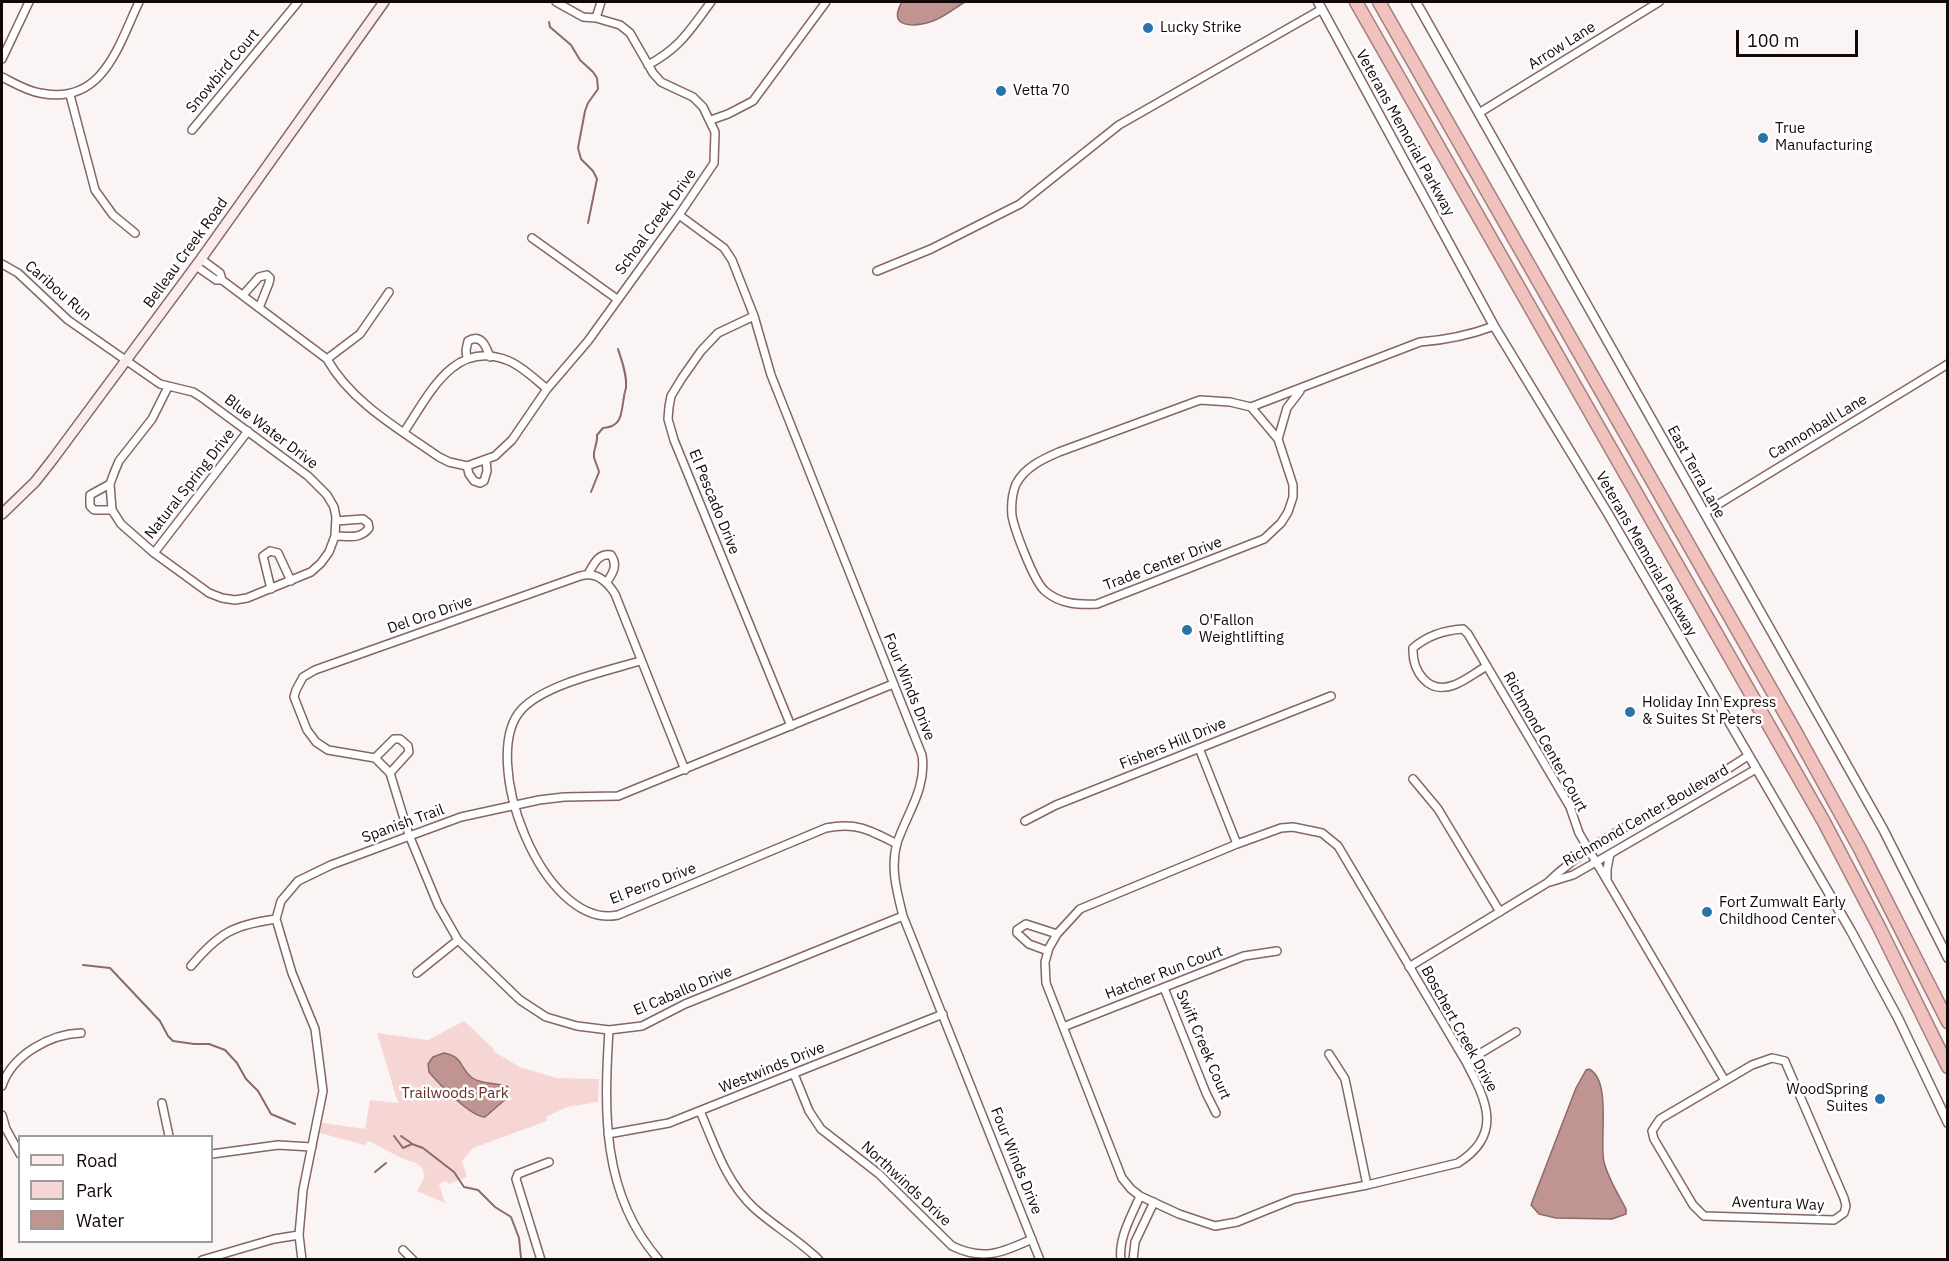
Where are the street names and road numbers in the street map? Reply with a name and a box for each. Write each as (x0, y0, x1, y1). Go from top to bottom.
street label: Arrow Lane (1525, 18, 1599, 74)
street label: Snowbird Court (183, 25, 263, 117)
street label: Veterans Memorial Parkway (1352, 47, 1458, 219)
street label: Schoal Creek Drive (612, 166, 700, 278)
street label: Belleau Creek Road (140, 194, 232, 312)
street label: Caribou Run (21, 257, 95, 325)
street label: Cannonball Lane (1765, 390, 1871, 464)
street label: Blue Water Drive (221, 391, 321, 473)
street label: East Terra Lane (1663, 422, 1729, 522)
street label: Natural Spring Drive (141, 425, 239, 543)
street label: El Pescado Drive (685, 447, 743, 557)
street label: Veterans Memorial Parkway (1591, 468, 1701, 640)
street label: Trade Center Drive (1101, 533, 1225, 595)
street label: Del Oro Drive (385, 592, 475, 638)
street label: Four Winds Drive (879, 631, 939, 743)
street label: Richmond Center Court (1499, 669, 1591, 815)
street label: Fishers Hill Drive (1117, 714, 1229, 774)
street label: Richmond Center Boulevard (1560, 761, 1732, 871)
street label: Spanish Trail (359, 801, 447, 847)
street label: El Perro Drive (607, 859, 699, 909)
street label: Hatcher Run Court (1103, 942, 1225, 1004)
street label: El Caballo Drive (631, 962, 735, 1020)
street label: Boschert Creek Drive (1417, 963, 1501, 1095)
street label: Swift Creek Court (1172, 987, 1234, 1103)
street label: Westwinds Drive (717, 1039, 827, 1097)
street label: Four Winds Drive (986, 1105, 1046, 1217)
street label: Northwinds Drive (857, 1138, 955, 1230)
street label: Aventura Way (1731, 1193, 1825, 1215)

